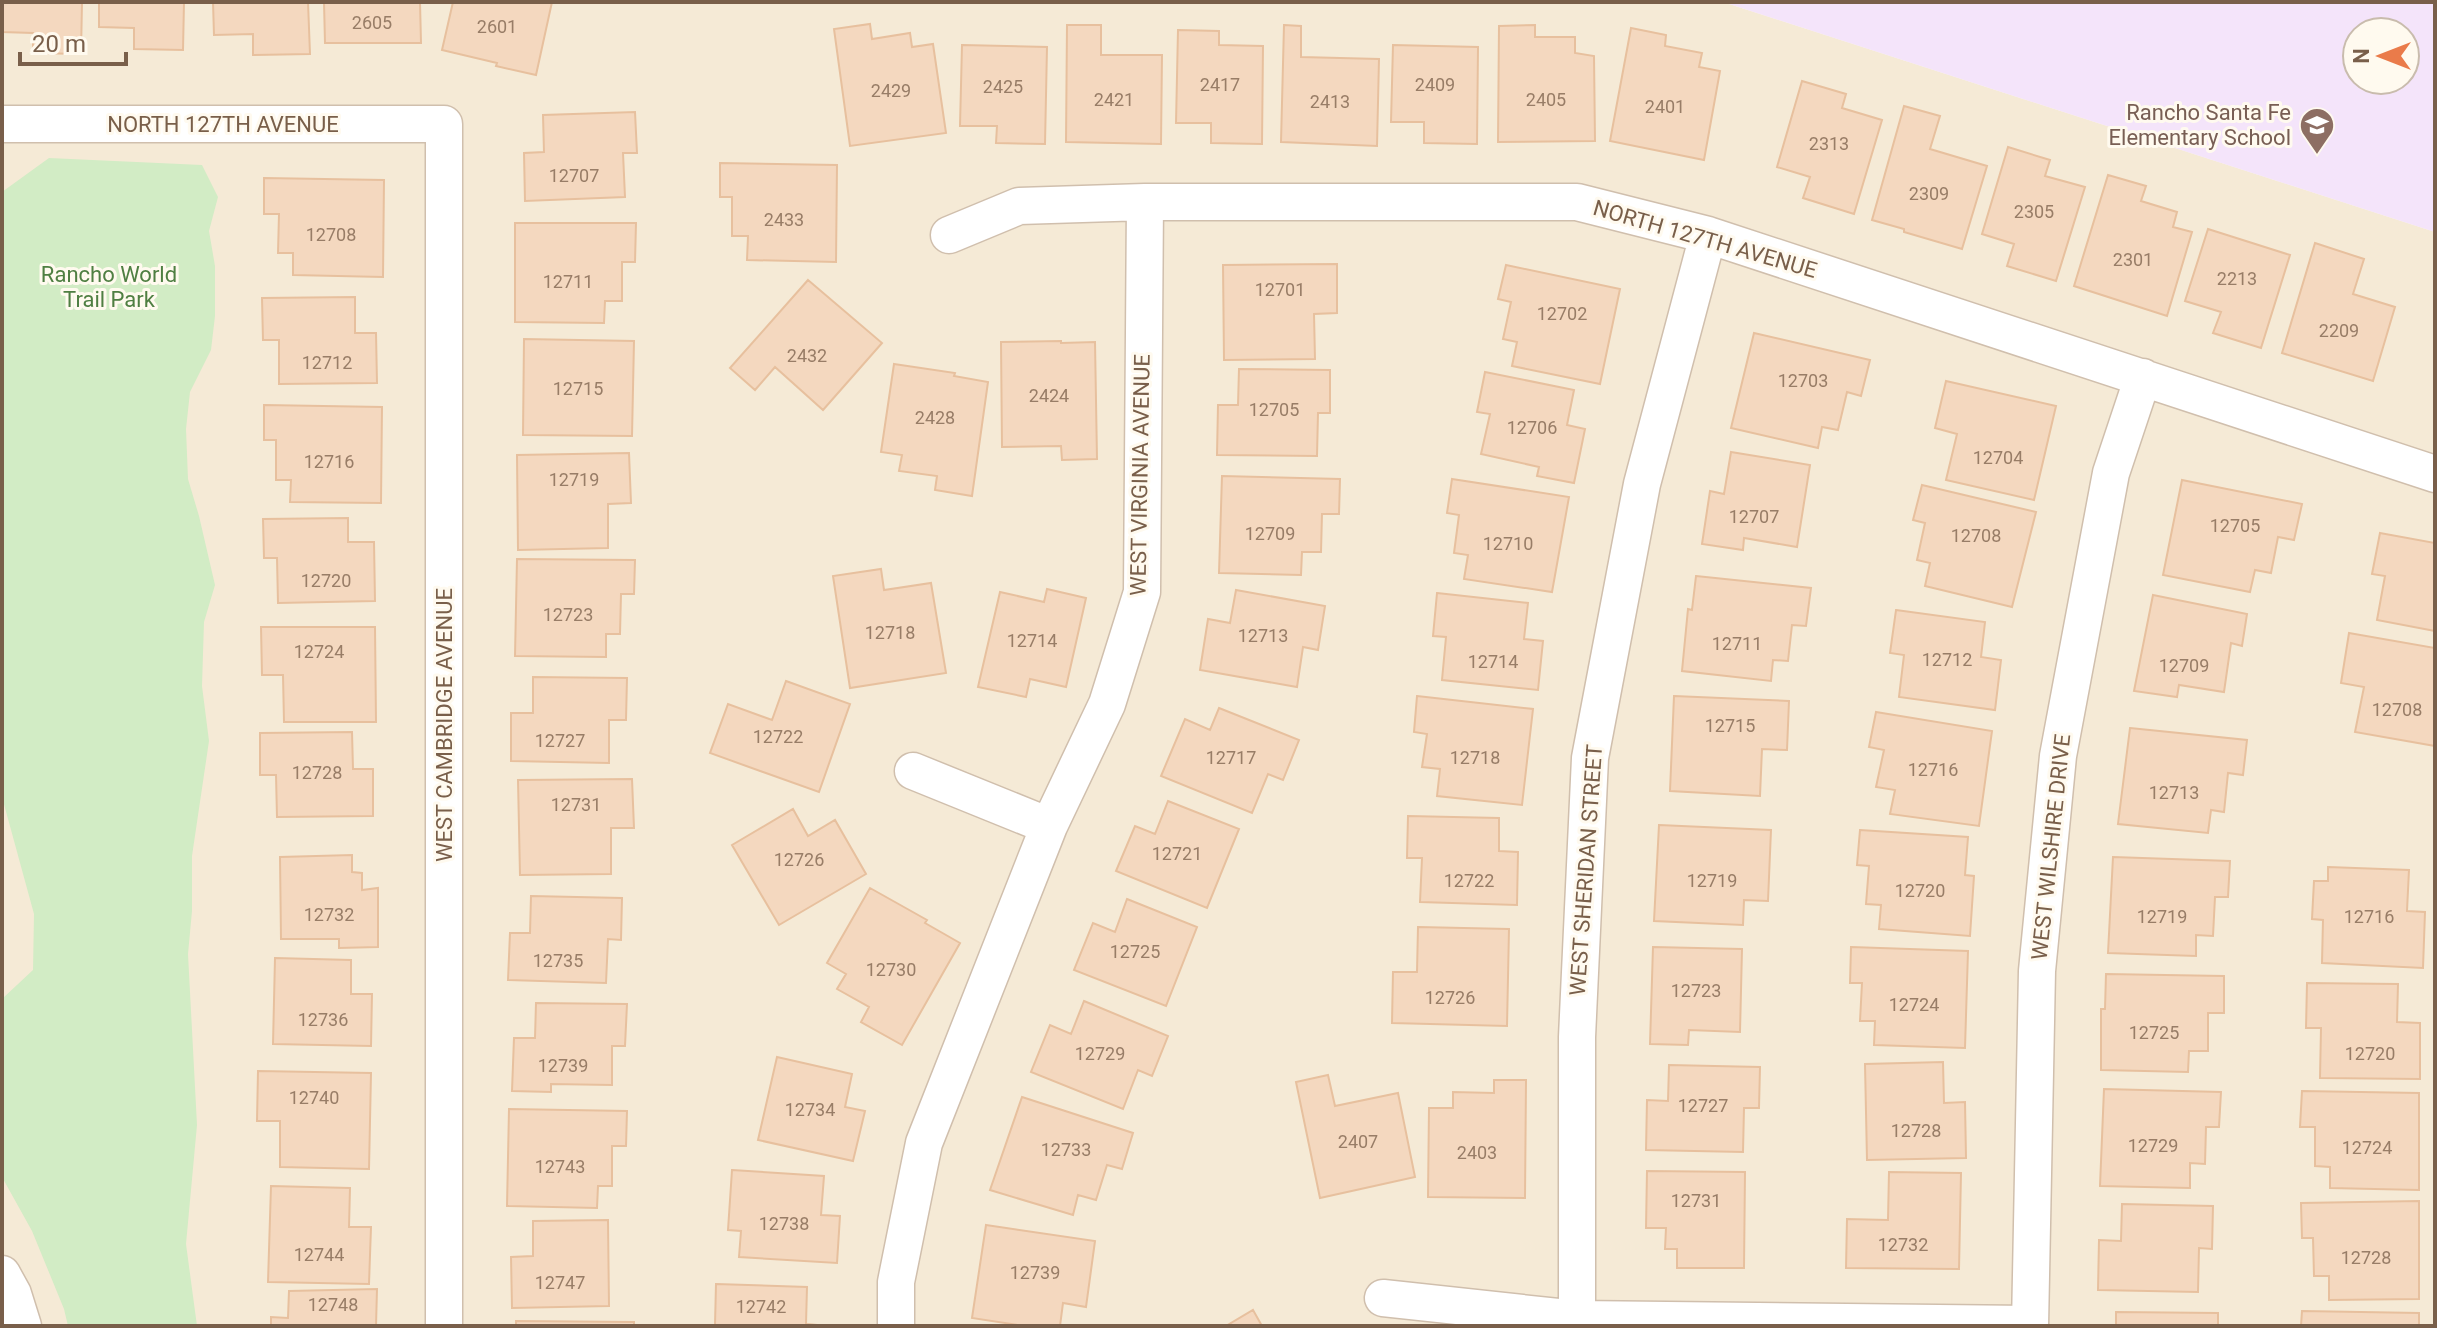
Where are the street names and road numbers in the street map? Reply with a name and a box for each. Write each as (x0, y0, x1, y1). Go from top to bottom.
street label: NORTH 127TH AVENUE (107, 112, 339, 137)
street label: NORTH 127TH AVENUE (1590, 195, 1820, 283)
street label: WEST VIRGINIA AVENUE (1125, 354, 1155, 596)
street label: WEST CAMBRIDGE AVENUE (432, 588, 457, 862)
street label: WEST WILSHIRE DRIVE (2027, 733, 2075, 961)
street label: WEST SHERIDAN STREET (1565, 744, 1607, 996)

